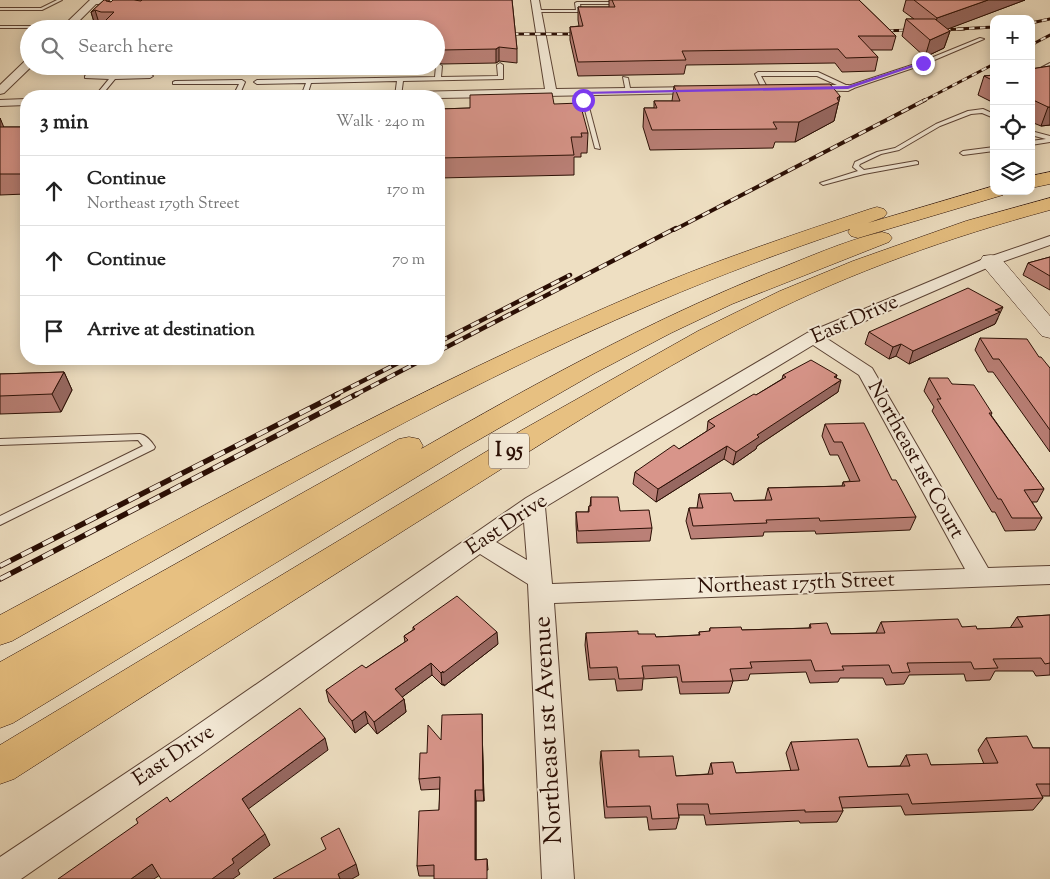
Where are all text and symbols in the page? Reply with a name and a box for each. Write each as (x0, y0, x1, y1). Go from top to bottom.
map controls (990, 15, 1035, 195)
button: + (990, 15, 1035, 60)
search box (20, 20, 445, 75)
icon: search (38, 34, 66, 62)
text: Search here (78, 34, 173, 61)
route end (912, 52, 935, 75)
button: − (990, 60, 1035, 105)
route start (572, 89, 595, 112)
button: locate (990, 105, 1035, 150)
text: 3 min (40, 108, 89, 138)
text: Walk · 240 m (336, 111, 425, 134)
button: layers (990, 150, 1035, 195)
text: Continue (87, 166, 166, 193)
icon: ahead (40, 177, 68, 205)
text: 170 m (387, 179, 425, 202)
text: Northeast 179th Street (87, 193, 239, 216)
icon: ahead (40, 247, 68, 275)
text: Continue (87, 247, 166, 274)
text: 70 m (392, 249, 425, 272)
street label: East Drive (807, 287, 903, 353)
icon: arrive (40, 317, 68, 345)
text: Arrive at destination (87, 317, 255, 344)
street label: Northeast 1st Court (859, 376, 971, 544)
road number: I 95 (489, 434, 529, 468)
street label: East Drive (460, 487, 554, 563)
street label: Northeast 175th Street (697, 566, 895, 602)
street label: Northeast 1st Avenue (525, 615, 573, 845)
street label: East Drive (127, 718, 221, 794)

